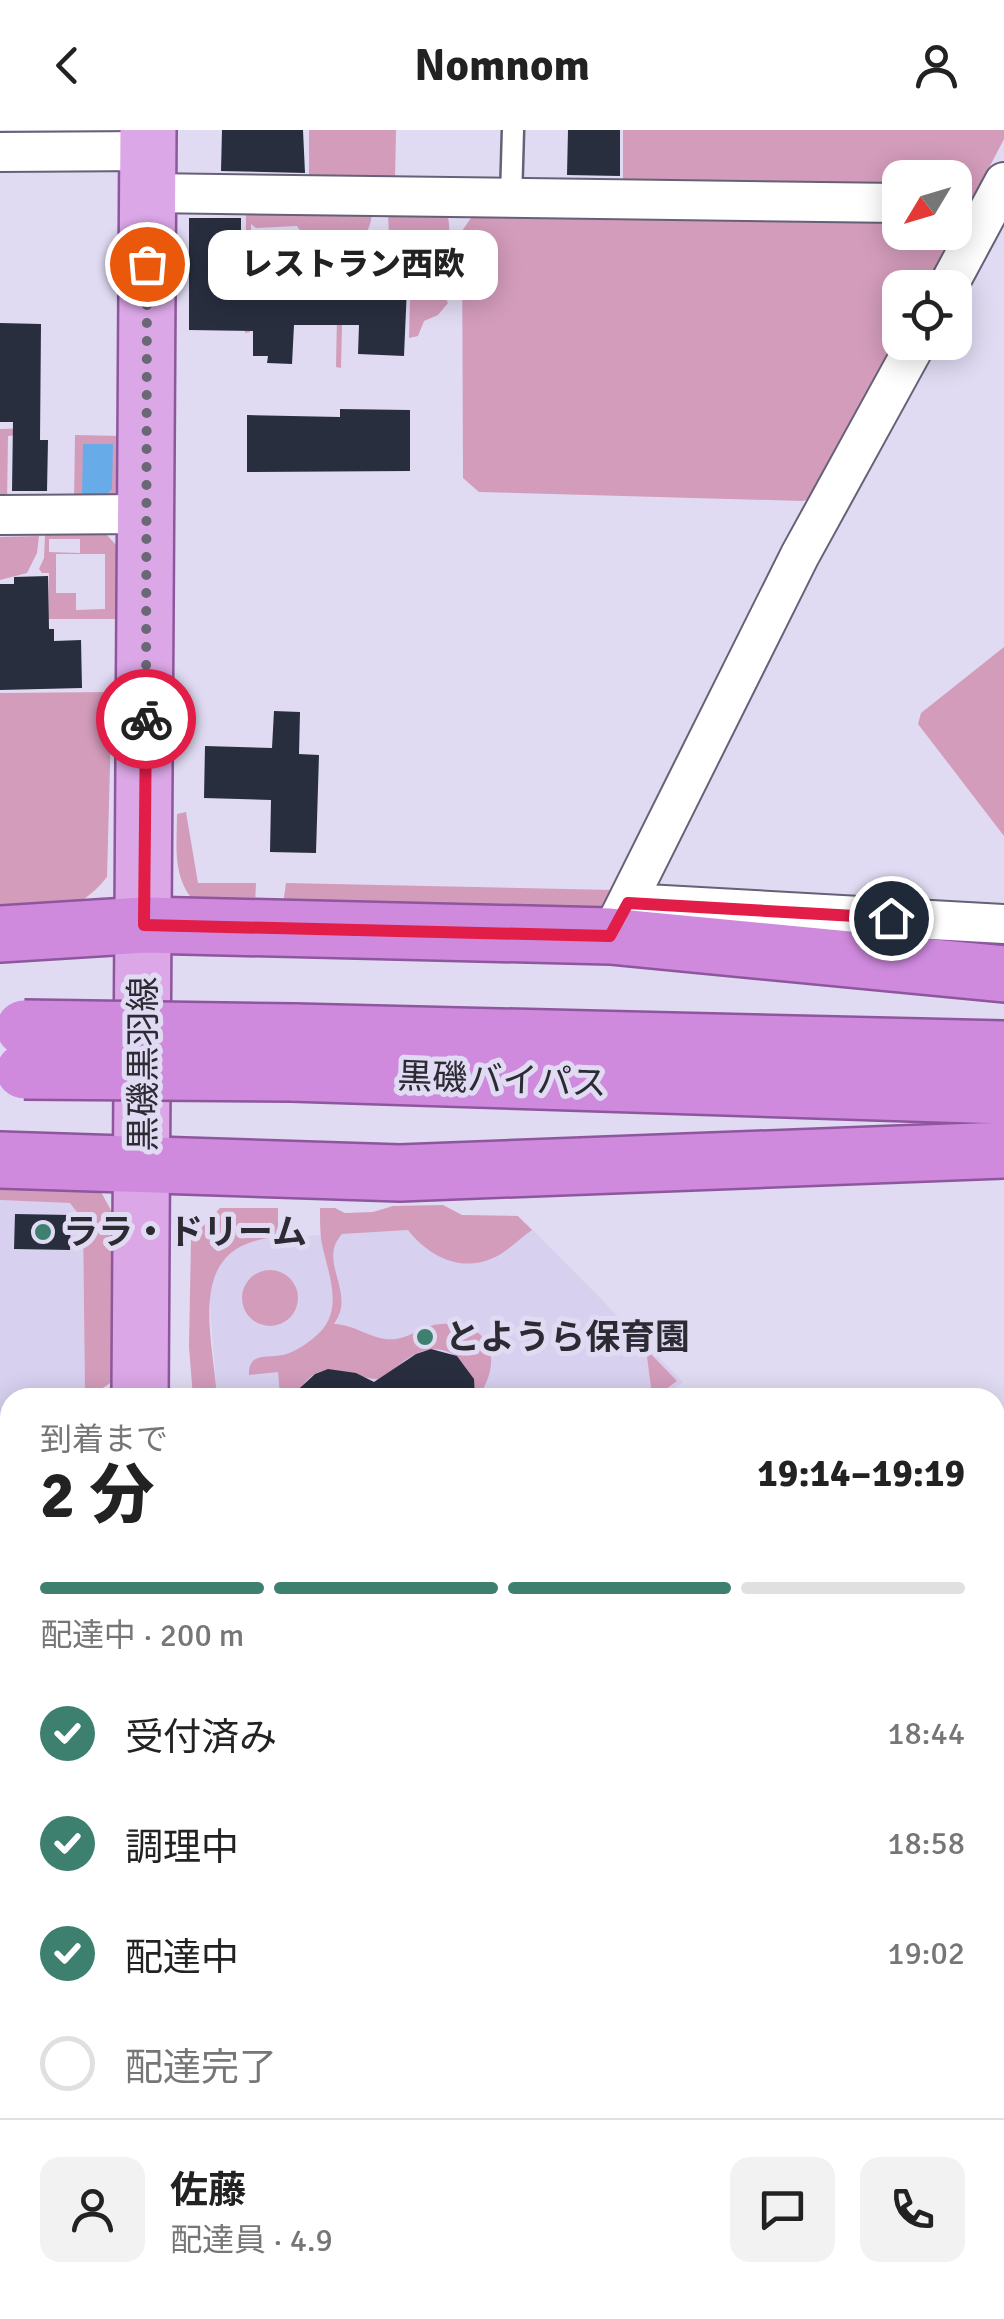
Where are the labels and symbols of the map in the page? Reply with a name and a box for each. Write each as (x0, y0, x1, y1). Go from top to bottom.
north arrow (882, 160, 972, 250)
pin (105, 222, 190, 307)
callout: レストラン西欧 (207, 229, 497, 299)
courier (96, 669, 196, 769)
pin (849, 876, 934, 961)
street label: 黒磯黒羽線 (122, 976, 165, 1152)
street label: 黒磯バイパス (397, 1055, 607, 1105)
place label: ララ・ドリーム (63, 1211, 307, 1254)
marker: ララ・ドリーム (32, 1221, 54, 1243)
place label: とようら保育園 (445, 1316, 690, 1359)
marker: とようら保育園 (414, 1326, 436, 1348)

